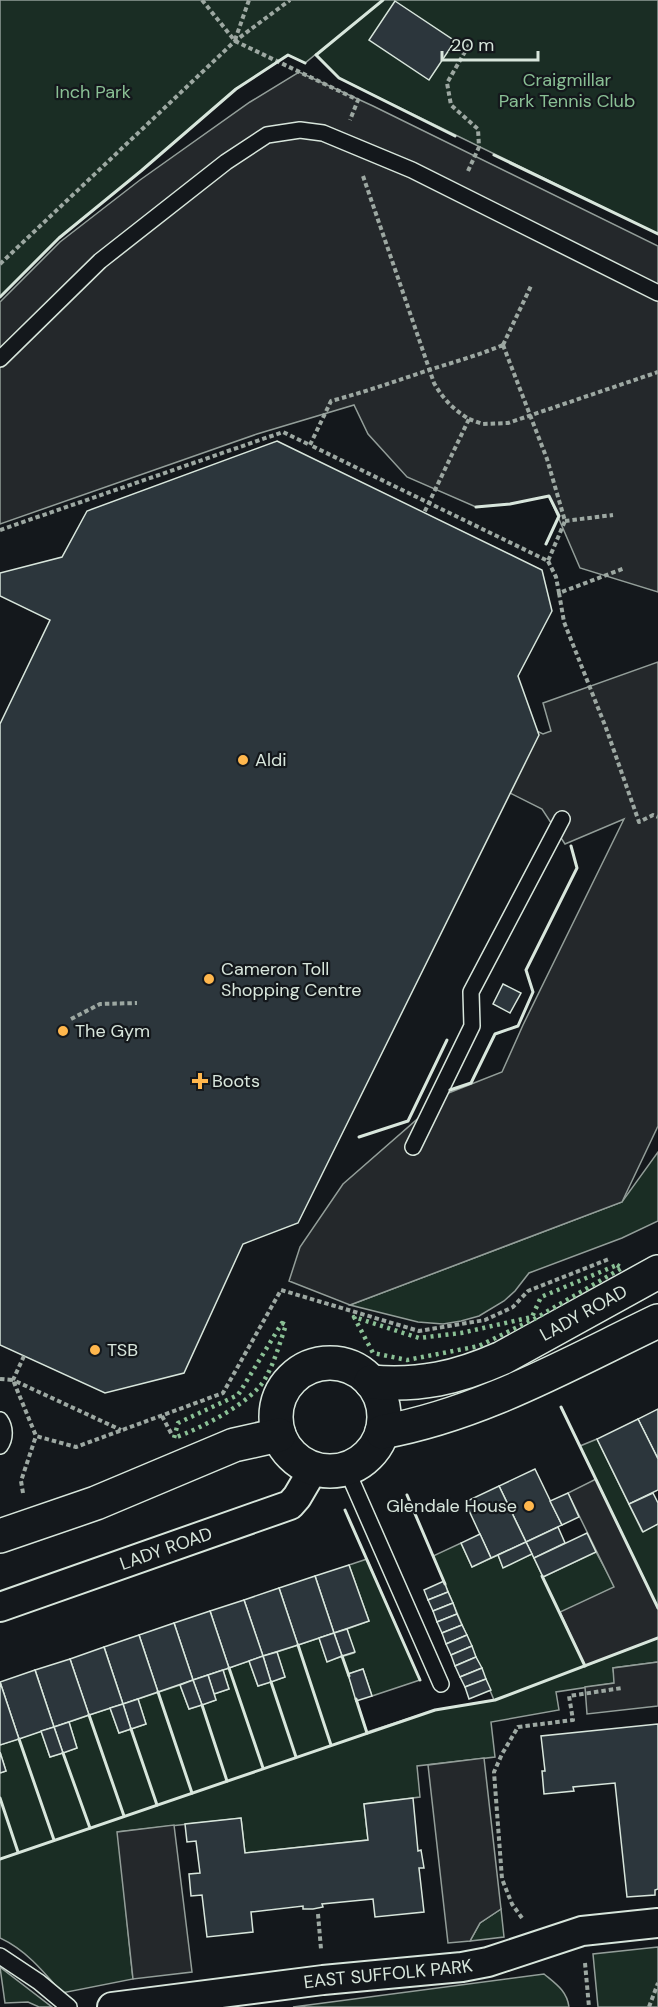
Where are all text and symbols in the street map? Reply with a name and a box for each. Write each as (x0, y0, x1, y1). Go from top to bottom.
scale bar (442, 24, 538, 62)
text: 20 m (451, 33, 494, 57)
park label: Craigmillar Park Tennis Club (499, 68, 635, 113)
park label: Inch Park (55, 80, 131, 104)
place label: Aldi (255, 748, 287, 772)
marker: Aldi (236, 753, 250, 767)
place label: Cameron Toll Shopping Centre (221, 957, 362, 1002)
marker: Cameron Toll Shopping Centre (202, 972, 216, 986)
place label: The Gym (75, 1019, 150, 1043)
marker: The Gym (56, 1024, 70, 1038)
place label: Boots (212, 1069, 260, 1093)
marker: Boots (193, 1074, 207, 1088)
street label: LADY ROAD (536, 1279, 632, 1347)
place label: TSB (107, 1338, 138, 1362)
marker: TSB (88, 1343, 102, 1357)
place label: Glendale House (386, 1494, 517, 1518)
marker: Glendale House (522, 1499, 536, 1513)
street label: LADY ROAD (117, 1521, 215, 1576)
street label: EAST SUFFOLK PARK (302, 1953, 475, 1994)

